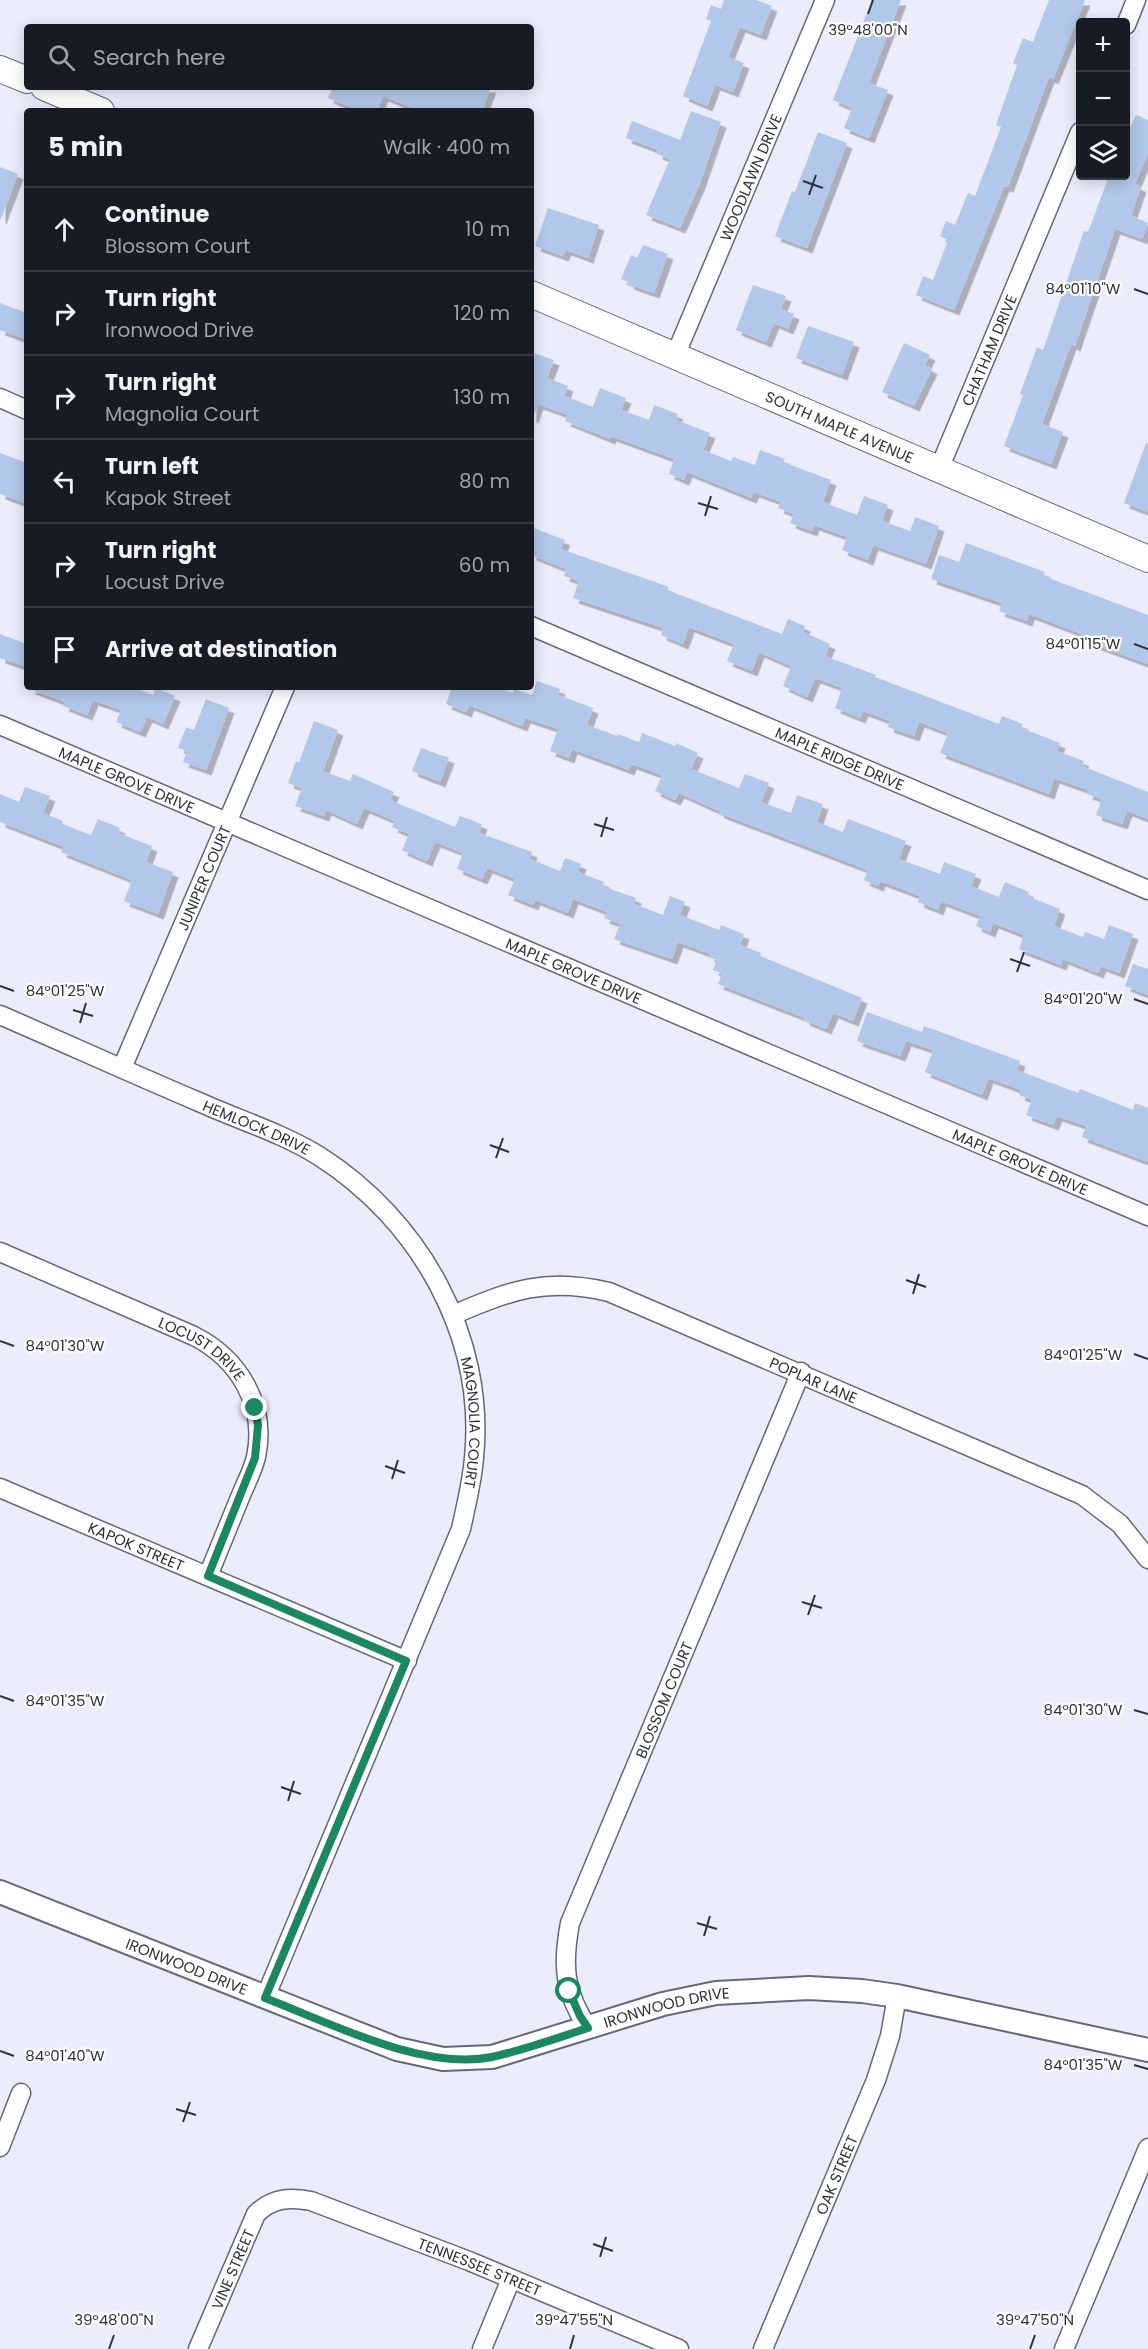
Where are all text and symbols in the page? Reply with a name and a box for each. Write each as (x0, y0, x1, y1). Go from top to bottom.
map controls (1076, 18, 1130, 180)
button: + (1076, 18, 1130, 72)
text: 39°48'00"N (828, 19, 908, 40)
search box (24, 24, 534, 90)
icon: search (45, 41, 78, 74)
text: Search here (93, 42, 226, 73)
button: − (1076, 72, 1130, 126)
street label: WOODLAWN DRIVE (714, 111, 786, 244)
button: layers (1076, 126, 1130, 180)
text: 5 min (48, 129, 123, 165)
text: Walk · 400 m (383, 133, 510, 161)
text: Continue (105, 199, 209, 230)
icon: ahead (48, 213, 81, 246)
text: 10 m (465, 215, 510, 243)
text: Blossom Court (105, 232, 250, 260)
text: 84°01'10"W (1046, 278, 1121, 299)
text: Turn right (105, 283, 216, 314)
street label: CHATHAM DRIVE (956, 291, 1021, 409)
icon: right (48, 297, 81, 330)
text: 120 m (454, 299, 510, 327)
text: Ironwood Drive (105, 316, 254, 344)
text: Turn right (105, 367, 216, 398)
icon: right (48, 381, 81, 414)
text: 130 m (453, 383, 510, 411)
street label: SOUTH MAPLE AVENUE (762, 385, 917, 468)
text: Magnolia Court (105, 400, 259, 428)
text: Turn left (105, 451, 199, 482)
icon: left (48, 465, 81, 498)
text: 80 m (459, 467, 510, 495)
text: Kapok Street (105, 484, 231, 512)
text: Turn right (105, 535, 216, 566)
icon: right (48, 549, 81, 582)
text: 60 m (459, 551, 510, 579)
text: Locust Drive (105, 568, 225, 596)
icon: arrive (48, 633, 81, 666)
text: 84°01'15"W (1046, 633, 1121, 654)
text: Arrive at destination (105, 634, 337, 665)
street label: MAPLE RIDGE DRIVE (772, 721, 907, 795)
street label: MAPLE GROVE DRIVE (56, 741, 198, 818)
street label: JUNIPER COURT (172, 822, 235, 934)
street label: MAPLE GROVE DRIVE (503, 932, 645, 1009)
text: 84°01'25"W (26, 980, 105, 1001)
text: 84°01'20"W (1044, 988, 1123, 1009)
street label: HEMLOCK DRIVE (200, 1094, 314, 1159)
street label: MAPLE GROVE DRIVE (949, 1123, 1092, 1200)
street label: LOCUST DRIVE (155, 1311, 251, 1385)
text: 84°01'30"W (26, 1335, 105, 1356)
text: 84°01'25"W (1044, 1344, 1123, 1365)
street label: POPLAR LANE (766, 1352, 861, 1408)
street label: MAGNOLIA COURT (456, 1354, 486, 1490)
route end (241, 1394, 267, 1420)
street label: KAPOK STREET (85, 1516, 187, 1576)
street label: BLOSSOM COURT (630, 1638, 697, 1761)
text: 84°01'35"W (26, 1690, 105, 1711)
text: 84°01'30"W (1044, 1699, 1123, 1720)
street label: IRONWOOD DRIVE (123, 1932, 251, 1999)
route start (555, 1977, 581, 2003)
street label: IRONWOOD DRIVE (601, 1982, 730, 2032)
text: 84°01'40"W (25, 2045, 105, 2066)
text: 84°01'35"W (1044, 2054, 1123, 2075)
street label: OAK STREET (810, 2132, 862, 2218)
street label: VINE STREET (206, 2226, 259, 2313)
street label: TENNESSEE STREET (415, 2232, 545, 2301)
text: 39°48'00"N (74, 2309, 154, 2330)
text: 39°47'55"N (535, 2309, 613, 2330)
text: 39°47'50"N (996, 2309, 1074, 2330)

